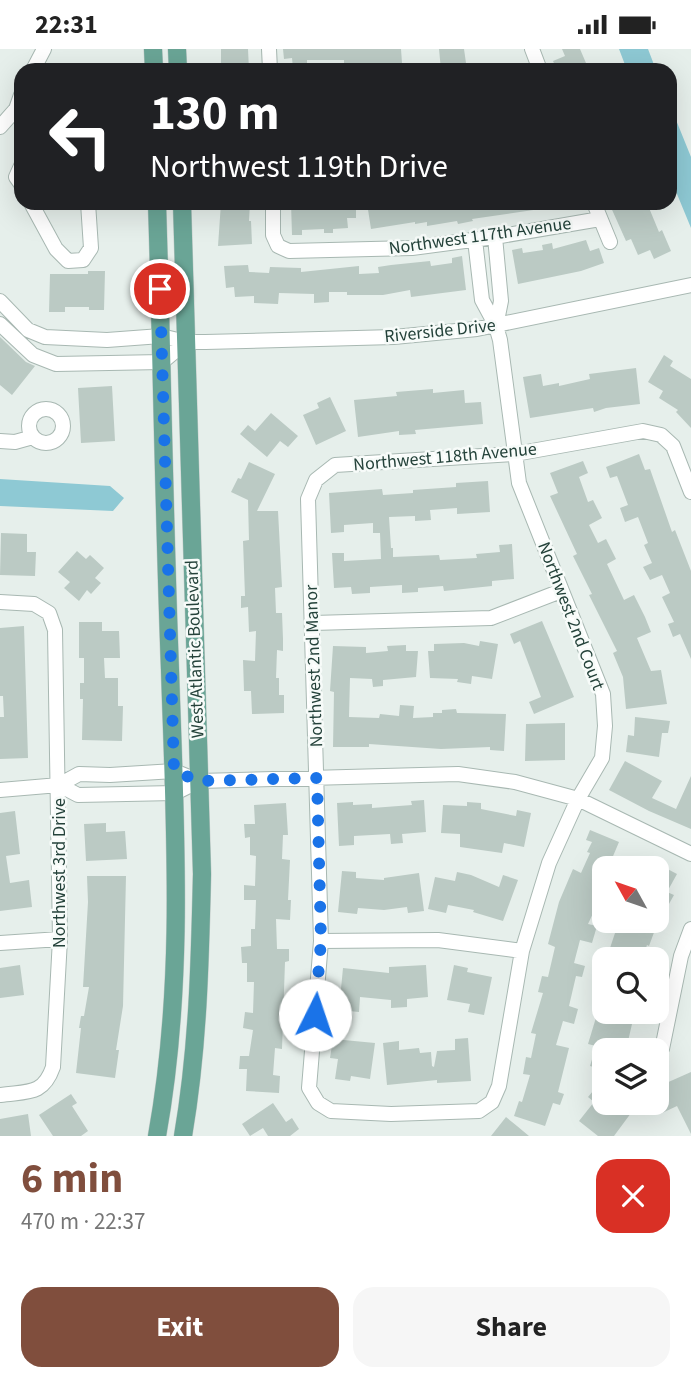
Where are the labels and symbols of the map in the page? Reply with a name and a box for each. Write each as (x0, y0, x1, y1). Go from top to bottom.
street label: Northwest 117th Avenue (387, 211, 573, 261)
pin (130, 259, 190, 319)
street label: Riverside Drive (383, 313, 497, 349)
street label: Northwest 118th Avenue (352, 437, 538, 477)
street label: Northwest 2nd Court (531, 538, 611, 694)
street label: West Atlantic Boulevard (179, 559, 211, 739)
street label: Northwest 2nd Manor (299, 584, 329, 748)
street label: Northwest 3rd Drive (47, 798, 72, 948)
north arrow (592, 856, 668, 933)
position arrow (278, 978, 352, 1052)

